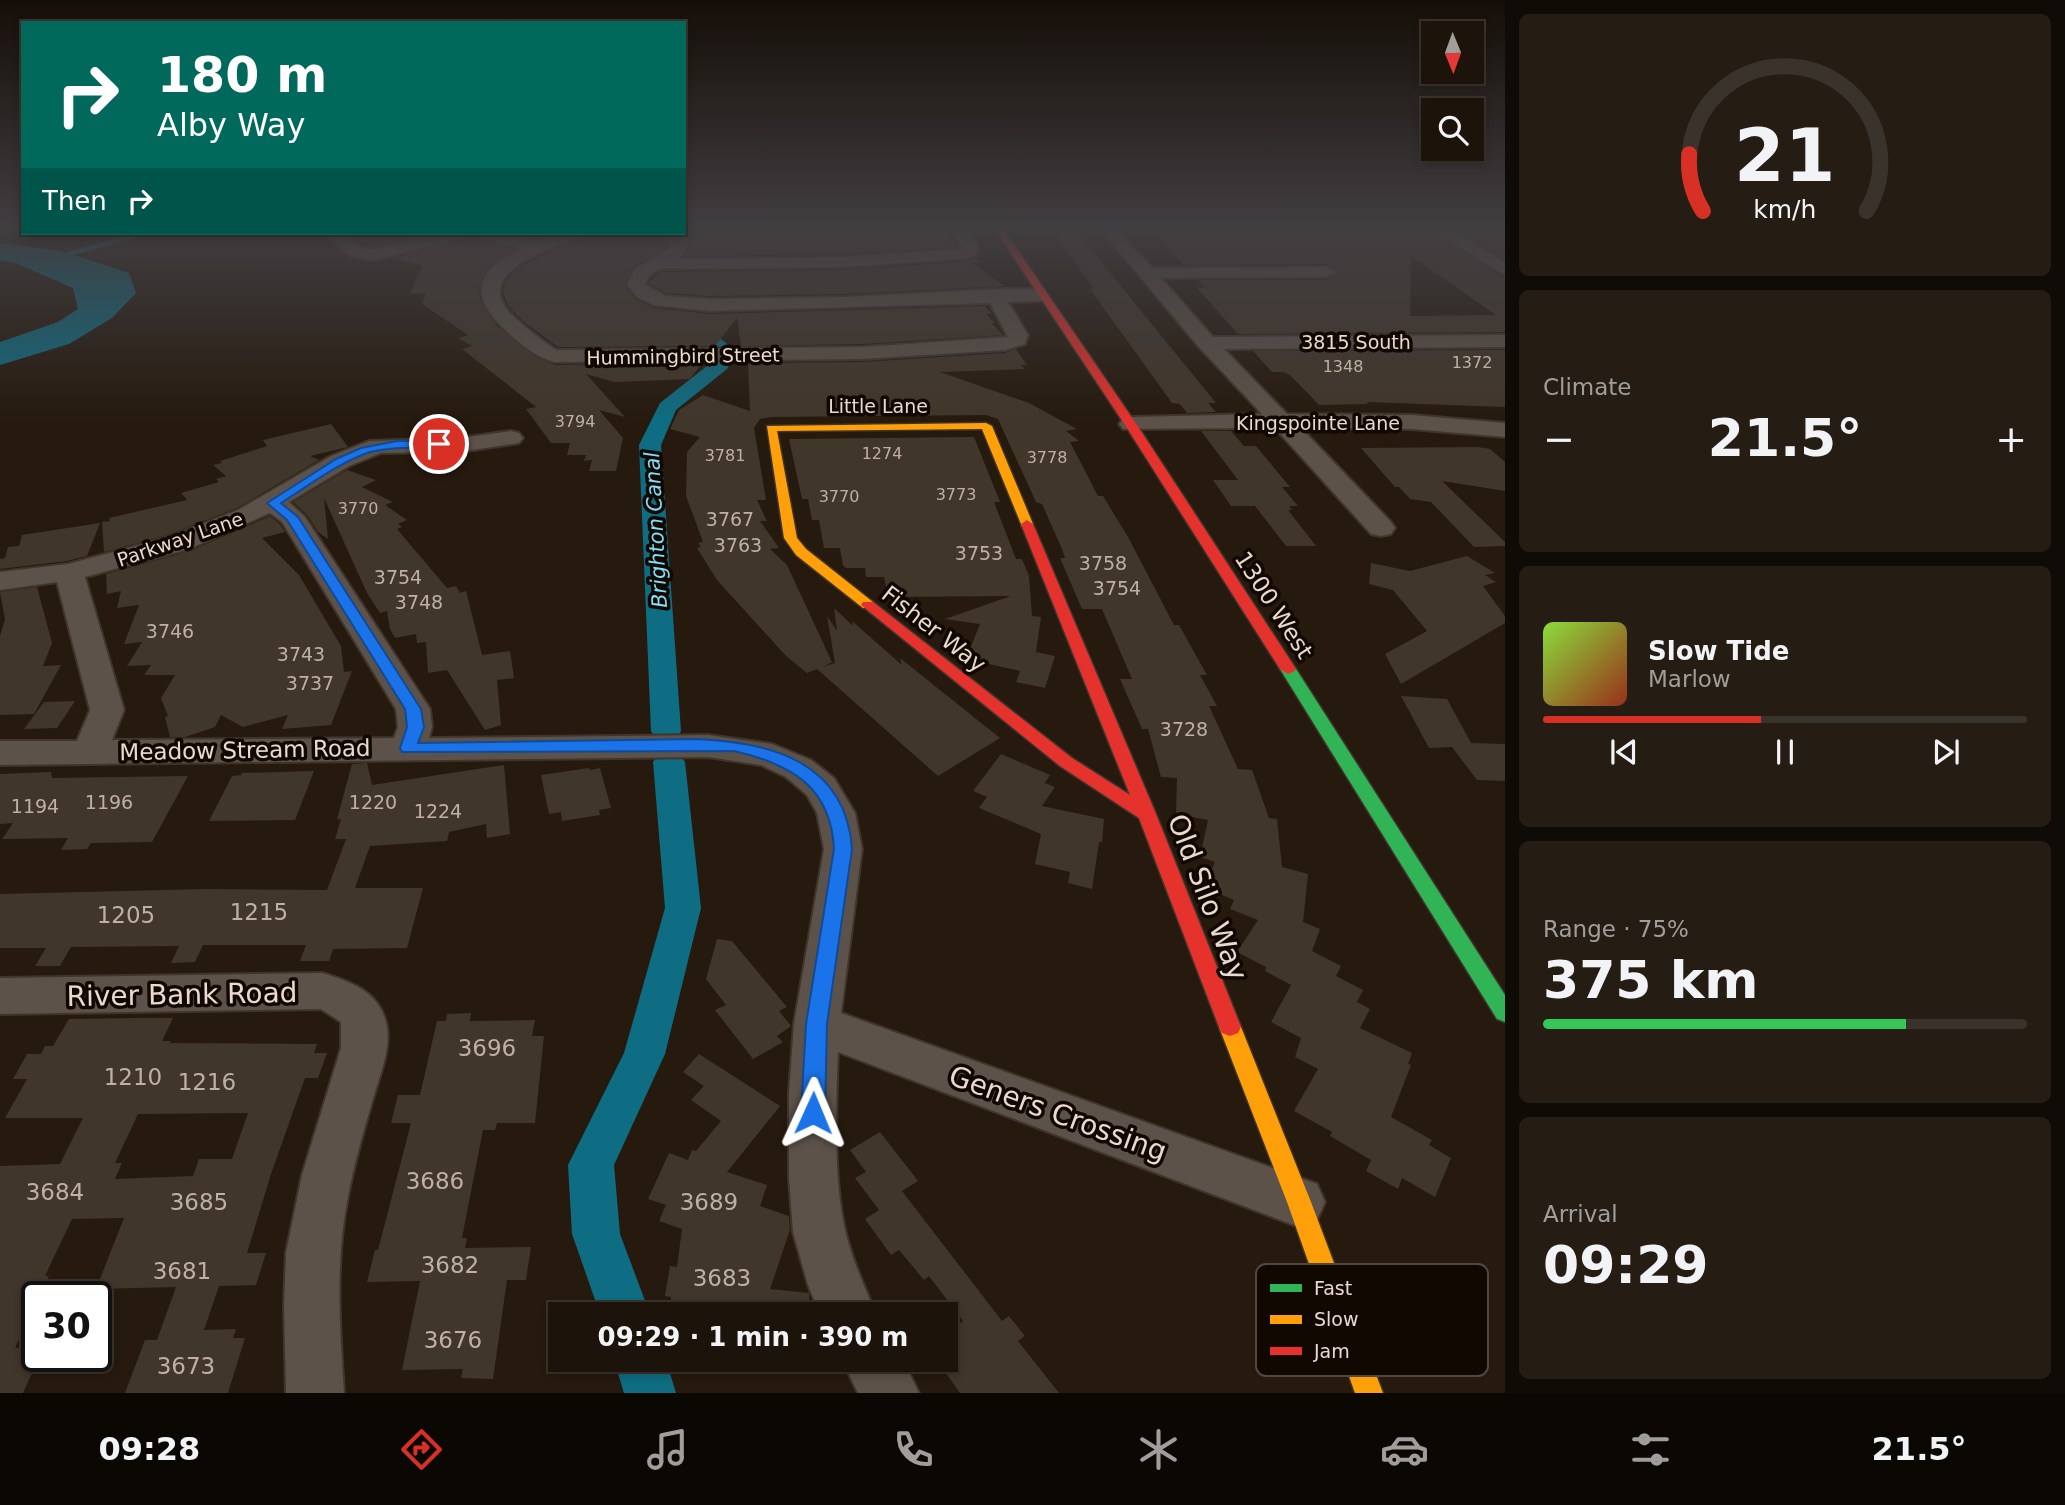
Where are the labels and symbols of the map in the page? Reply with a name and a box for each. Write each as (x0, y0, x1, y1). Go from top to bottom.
north arrow (1421, 21, 1484, 84)
street label: 3815 South (1301, 331, 1411, 353)
street label: Hummingbird Street (586, 343, 780, 369)
house number: 1372 (1452, 353, 1492, 372)
house number: 1348 (1323, 357, 1363, 376)
street label: Little Lane (828, 395, 928, 417)
house number: 3794 (555, 412, 595, 431)
street label: Kingspointe Lane (1236, 412, 1400, 434)
pin (409, 414, 469, 474)
house number: 1274 (862, 444, 902, 463)
house number: 3781 (705, 446, 745, 465)
house number: 3778 (1027, 448, 1067, 467)
water label: Brighton Canal (640, 451, 672, 609)
house number: 3773 (936, 485, 976, 504)
house number: 3770 (819, 487, 859, 506)
house number: 3770 (338, 499, 378, 518)
street label: Parkway Lane (114, 507, 246, 571)
house number: 3767 (706, 508, 754, 530)
house number: 3763 (714, 534, 762, 556)
house number: 3753 (955, 542, 1003, 564)
street label: 1300 West (1230, 547, 1318, 663)
house number: 3758 (1079, 552, 1127, 574)
house number: 3754 (374, 566, 422, 588)
house number: 3754 (1093, 577, 1141, 599)
street label: Fisher Way (877, 580, 991, 678)
house number: 3748 (395, 591, 443, 613)
house number: 3746 (146, 620, 194, 642)
house number: 3743 (277, 643, 325, 665)
house number: 3737 (286, 672, 334, 694)
house number: 3728 (1160, 718, 1208, 740)
street label: Meadow Stream Road (119, 735, 371, 765)
house number: 1196 (85, 791, 133, 813)
house number: 1220 (349, 791, 397, 813)
house number: 1194 (11, 795, 59, 817)
house number: 1224 (414, 800, 462, 822)
street label: Old Silo Way (1161, 809, 1254, 985)
house number: 1215 (230, 899, 288, 925)
house number: 1205 (97, 902, 155, 928)
street label: River Bank Road (66, 976, 298, 1013)
house number: 3696 (458, 1035, 516, 1061)
street label: Geners Crossing (945, 1059, 1171, 1168)
house number: 1210 (104, 1064, 162, 1090)
house number: 1216 (178, 1069, 236, 1095)
position arrow (776, 1076, 850, 1150)
house number: 3686 (406, 1168, 464, 1194)
house number: 3684 (26, 1179, 84, 1205)
house number: 3685 (170, 1189, 228, 1215)
house number: 3689 (680, 1189, 738, 1215)
house number: 3682 (421, 1252, 479, 1278)
house number: 3681 (153, 1258, 211, 1284)
legend (1256, 1264, 1488, 1376)
house number: 3683 (693, 1265, 751, 1291)
text: Fast (1314, 1277, 1352, 1299)
speed limit sign: 30 (21, 1281, 112, 1372)
text: Slow (1314, 1308, 1359, 1330)
house number: 3676 (424, 1327, 482, 1353)
text: Jam (1313, 1340, 1350, 1362)
house number: 3673 (157, 1353, 215, 1379)

